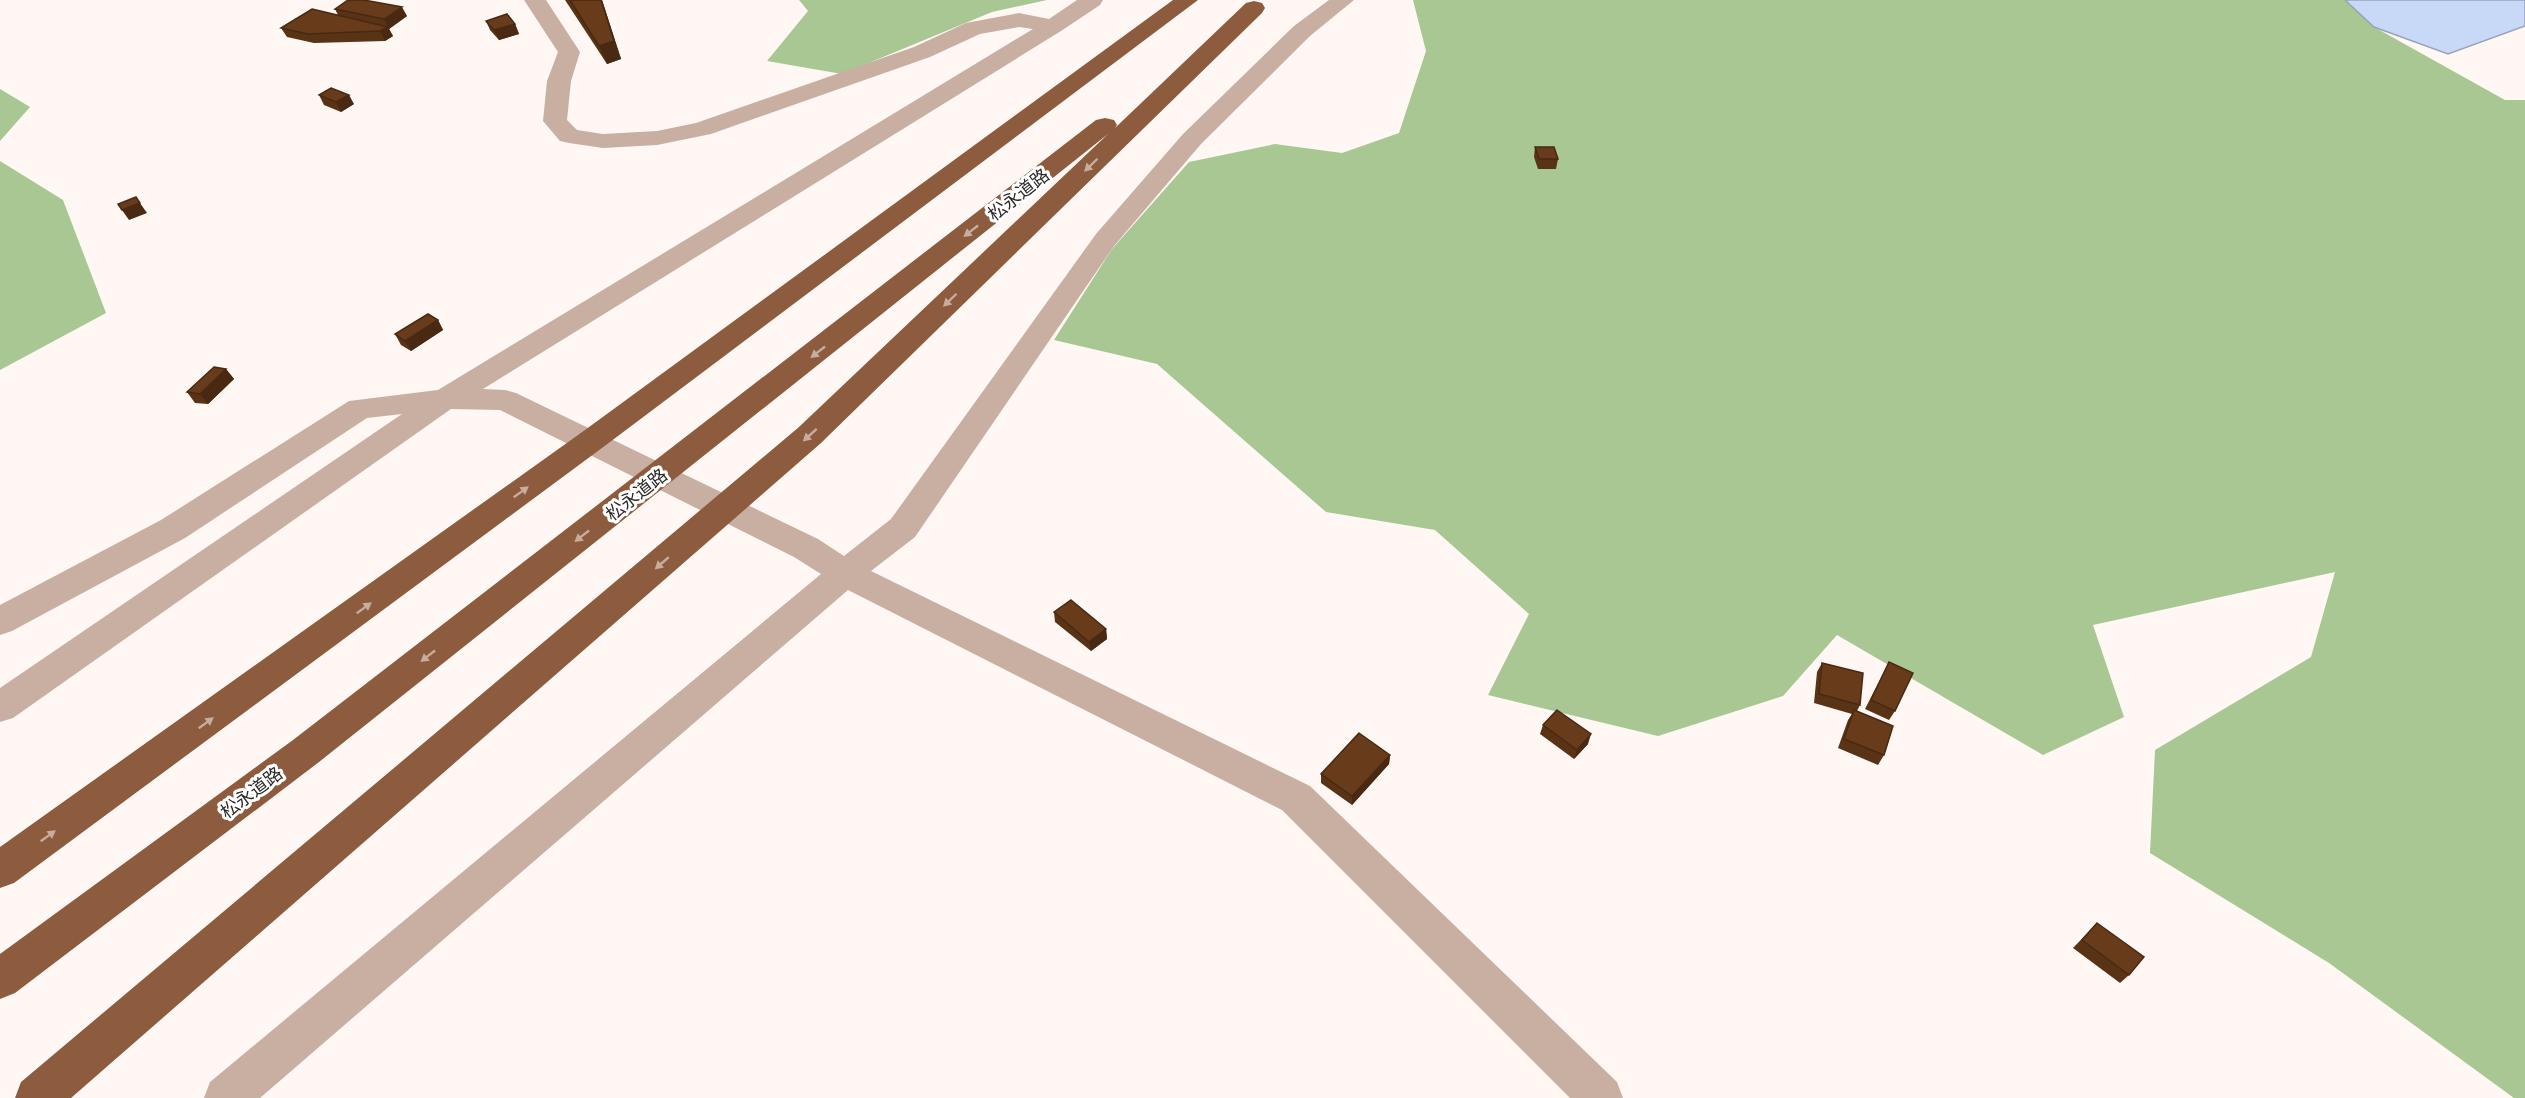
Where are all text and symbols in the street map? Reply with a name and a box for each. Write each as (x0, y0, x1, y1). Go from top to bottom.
one-way arrow (1084, 158, 1098, 172)
street label: 松永道路 (982, 162, 1054, 226)
one-way arrow (963, 225, 979, 238)
one-way arrow (944, 293, 958, 307)
one-way arrow (810, 345, 826, 358)
one-way arrow (803, 428, 818, 441)
street label: 松永道路 (600, 462, 672, 526)
one-way arrow (513, 486, 529, 499)
one-way arrow (574, 530, 589, 542)
one-way arrow (655, 556, 670, 569)
one-way arrow (356, 602, 371, 614)
one-way arrow (420, 650, 435, 662)
one-way arrow (199, 717, 214, 729)
street label: 松永道路 (215, 761, 287, 823)
one-way arrow (39, 830, 55, 842)

